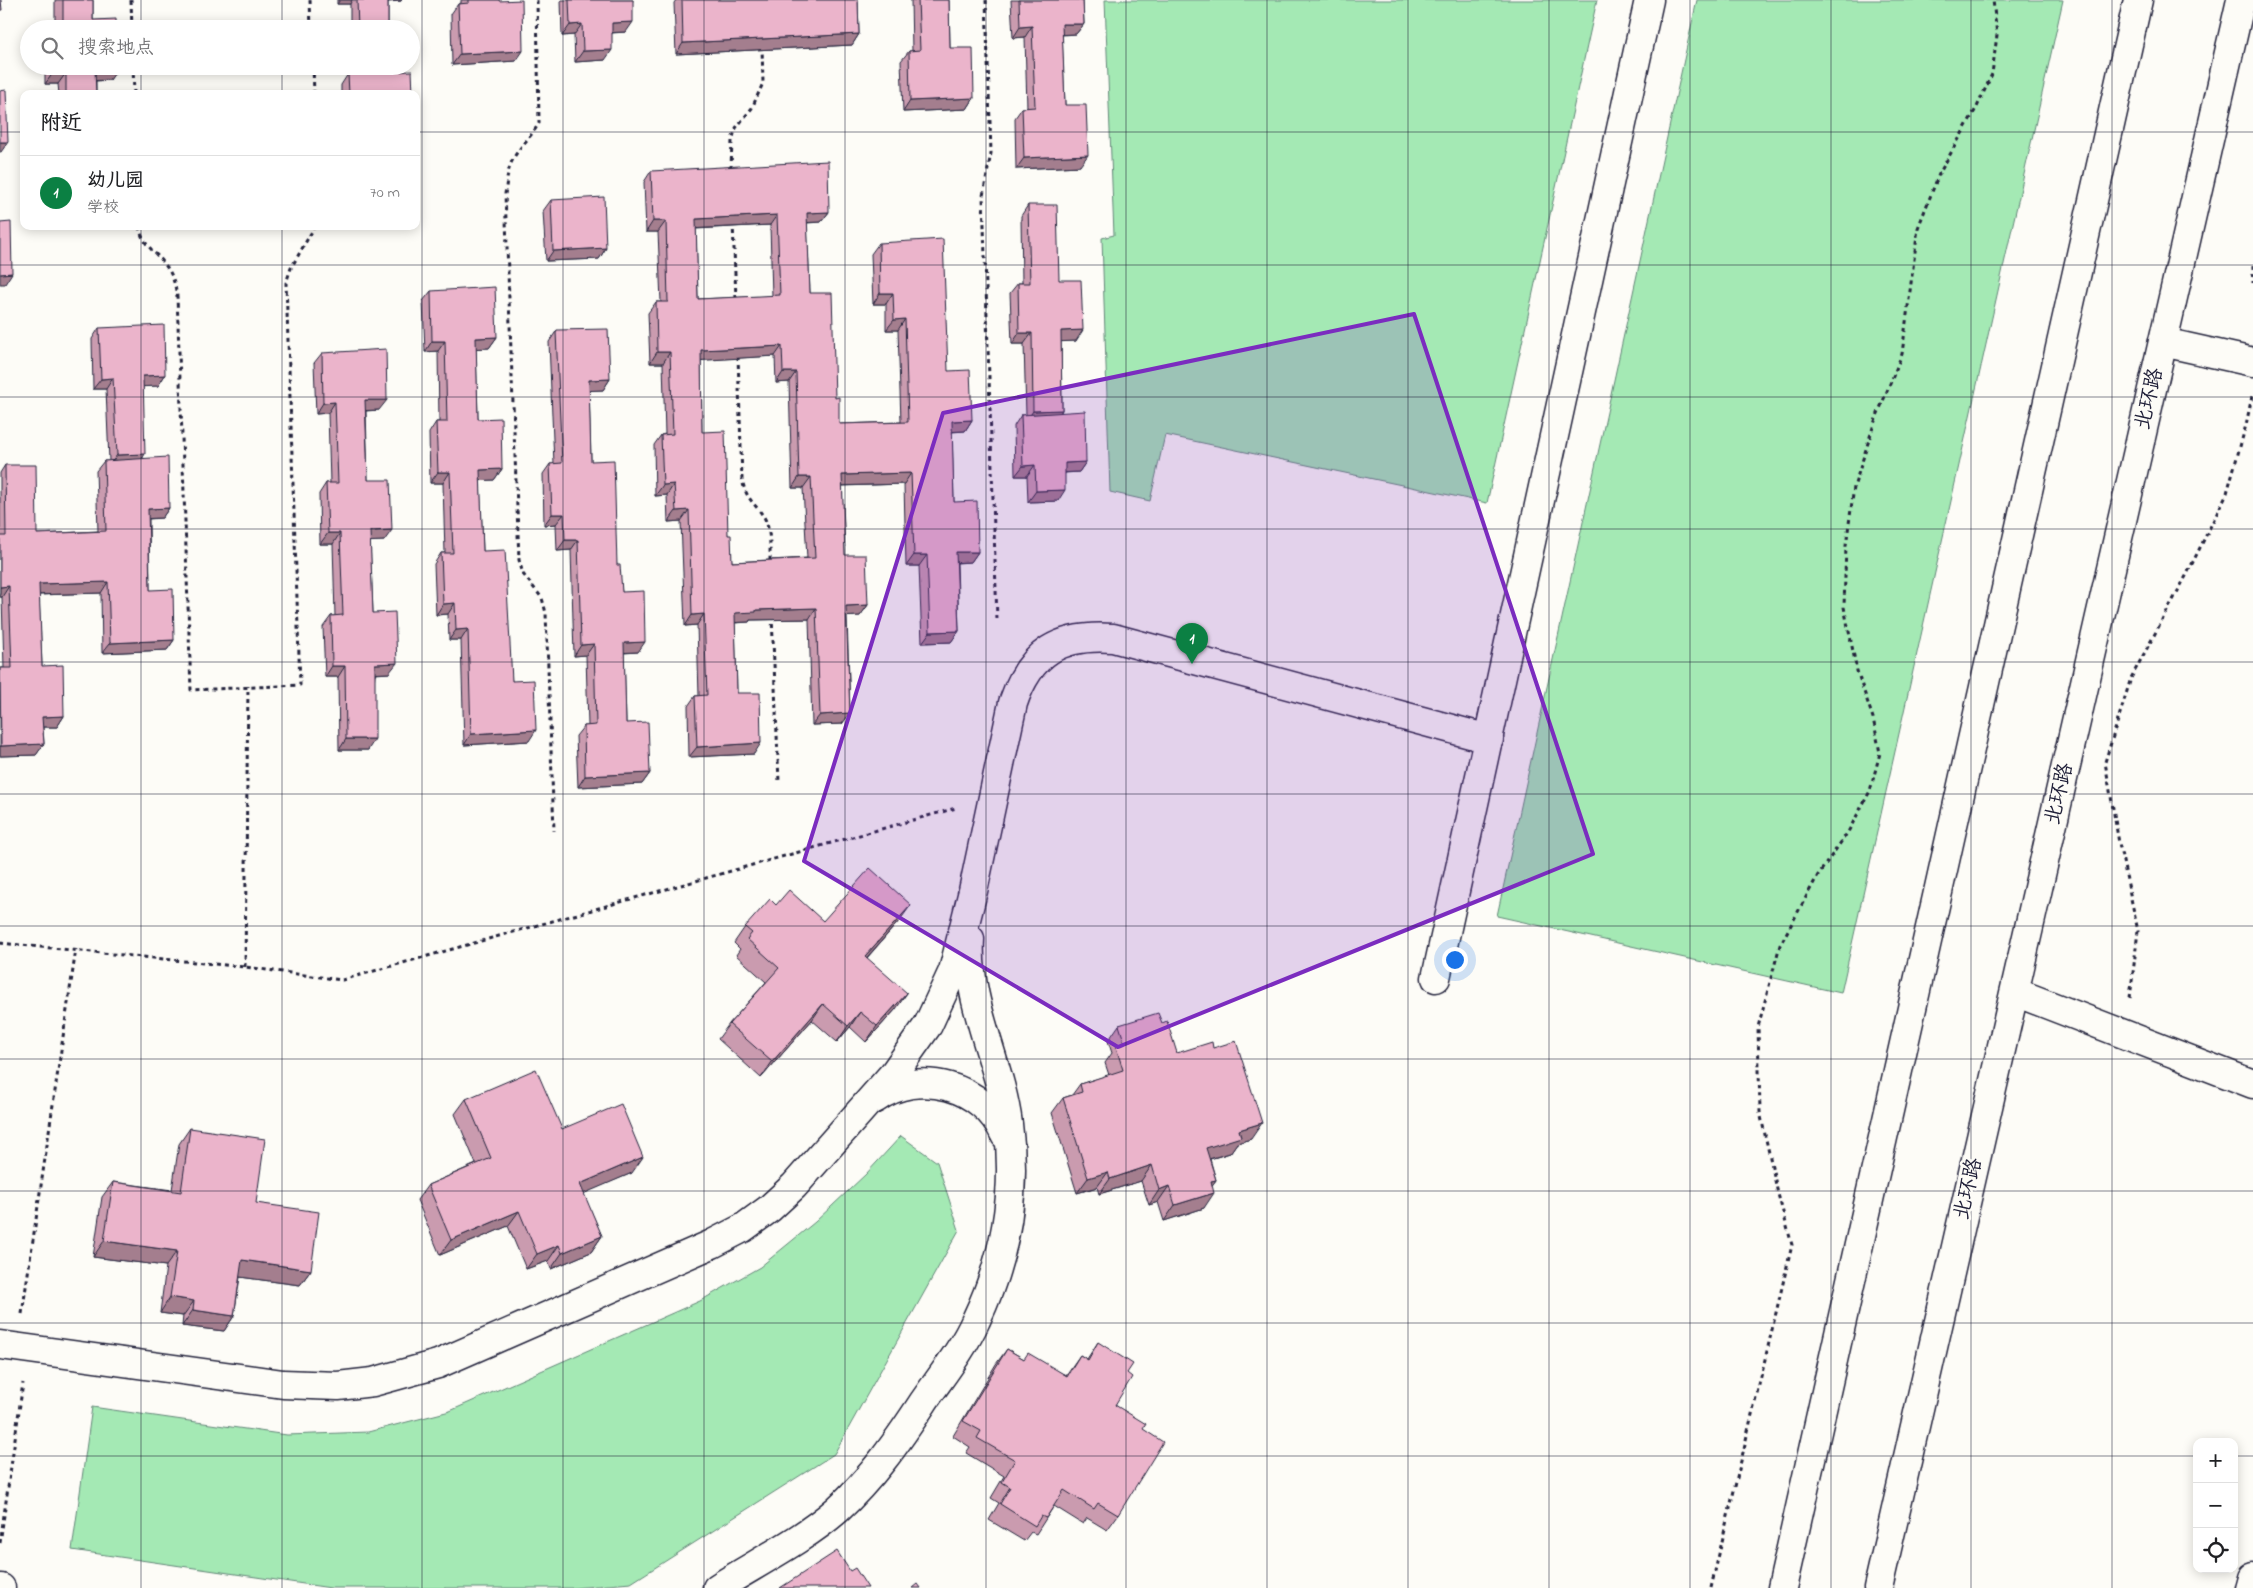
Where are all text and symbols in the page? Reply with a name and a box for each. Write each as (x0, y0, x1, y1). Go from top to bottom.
search box (20, 20, 420, 75)
icon: search (38, 34, 66, 62)
text: 搜索地点 (78, 35, 154, 62)
text: 附近 (40, 109, 82, 139)
text: 幼儿园 (87, 168, 144, 195)
text: 1 (53, 181, 59, 205)
text: 70 m (370, 181, 400, 205)
text: 学校 (87, 196, 119, 220)
street label: 北环路 (2128, 365, 2172, 433)
pin: 1 (1176, 623, 1208, 664)
street label: 北环路 (2038, 760, 2082, 828)
your location (1442, 947, 1468, 973)
street label: 北环路 (1947, 1155, 1991, 1223)
map controls (2193, 1438, 2238, 1573)
button: + (2193, 1438, 2238, 1483)
button: − (2193, 1483, 2238, 1528)
button: locate (2193, 1528, 2238, 1573)

